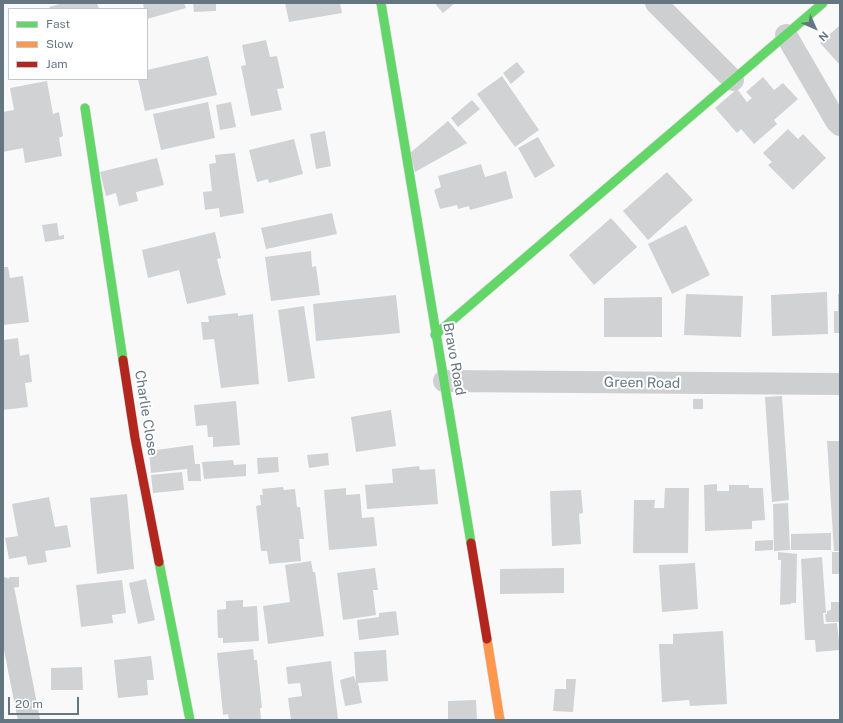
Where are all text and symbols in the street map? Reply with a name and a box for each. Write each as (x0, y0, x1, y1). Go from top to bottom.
legend (8, 8, 148, 80)
north arrow (795, 8, 835, 48)
text: Fast (46, 17, 70, 31)
text: N (816, 29, 831, 44)
text: Slow (46, 37, 73, 51)
text: Jam (46, 57, 68, 71)
street label: Bravo Road (439, 321, 469, 397)
street label: Charlie Close (131, 369, 161, 457)
street label: Green Road (604, 374, 680, 392)
scale bar (10, 689, 81, 715)
text: 20 m (15, 697, 43, 711)

